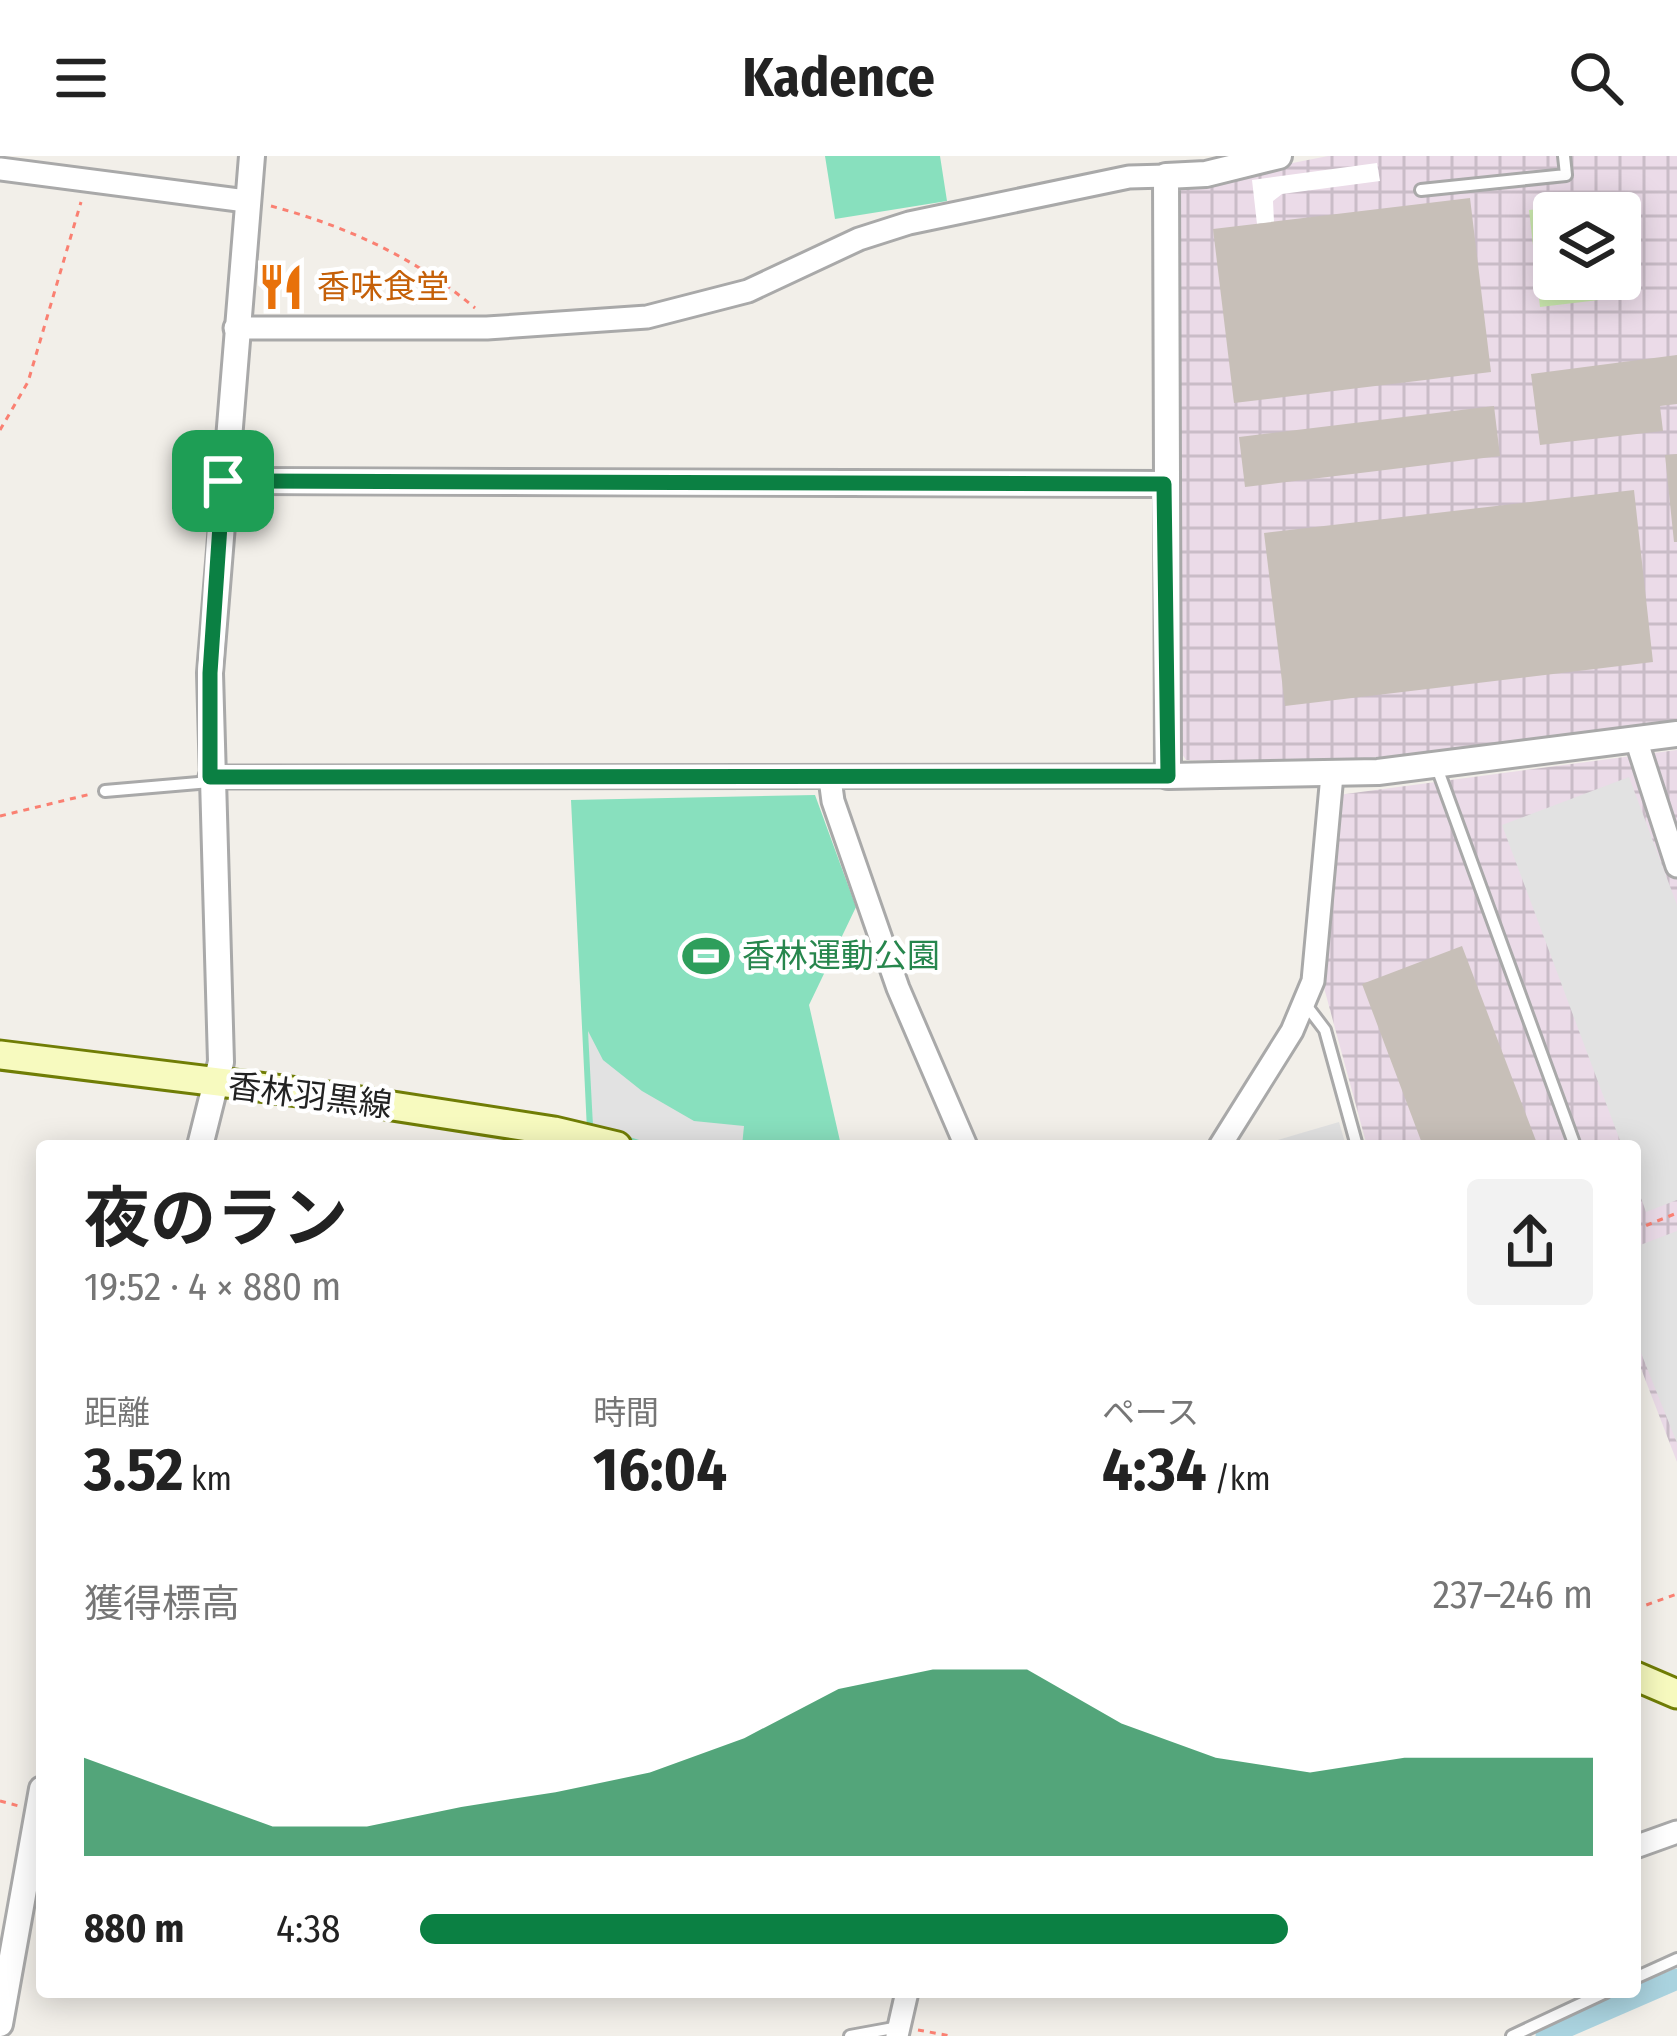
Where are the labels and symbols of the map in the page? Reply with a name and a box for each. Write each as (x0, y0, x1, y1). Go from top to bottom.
restaurant icon: 香味食堂 (256, 262, 306, 312)
place label: 香味食堂 (317, 267, 449, 307)
pin (172, 430, 274, 532)
sports icon: 香林運動公園 (681, 931, 731, 981)
place label: 香林運動公園 (742, 936, 940, 976)
street label: 香林羽黒線 (226, 1066, 394, 1126)

